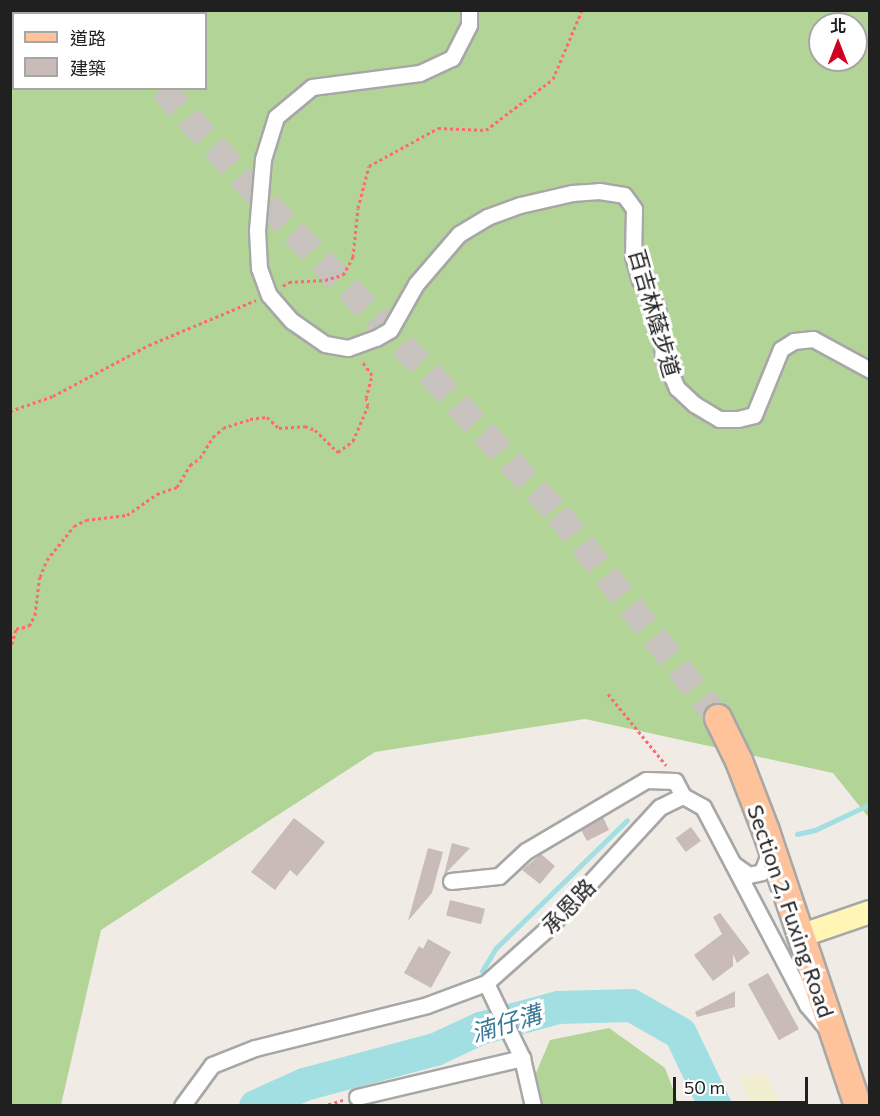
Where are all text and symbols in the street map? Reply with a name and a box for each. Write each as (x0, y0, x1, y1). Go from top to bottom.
legend (12, 12, 207, 90)
north arrow (808, 12, 868, 72)
text: 北 (830, 16, 846, 35)
text: 道路 (70, 27, 106, 49)
text: 建築 (70, 57, 106, 79)
street label: 百吉林蔭步道 (624, 246, 686, 380)
street label: Section 2, Fuxing Road (742, 801, 840, 1021)
street label: 承恩路 (536, 873, 600, 939)
water label: 湳仔溝 (467, 999, 545, 1047)
scale bar (676, 1065, 811, 1103)
text: 50 m (684, 1076, 725, 1098)

